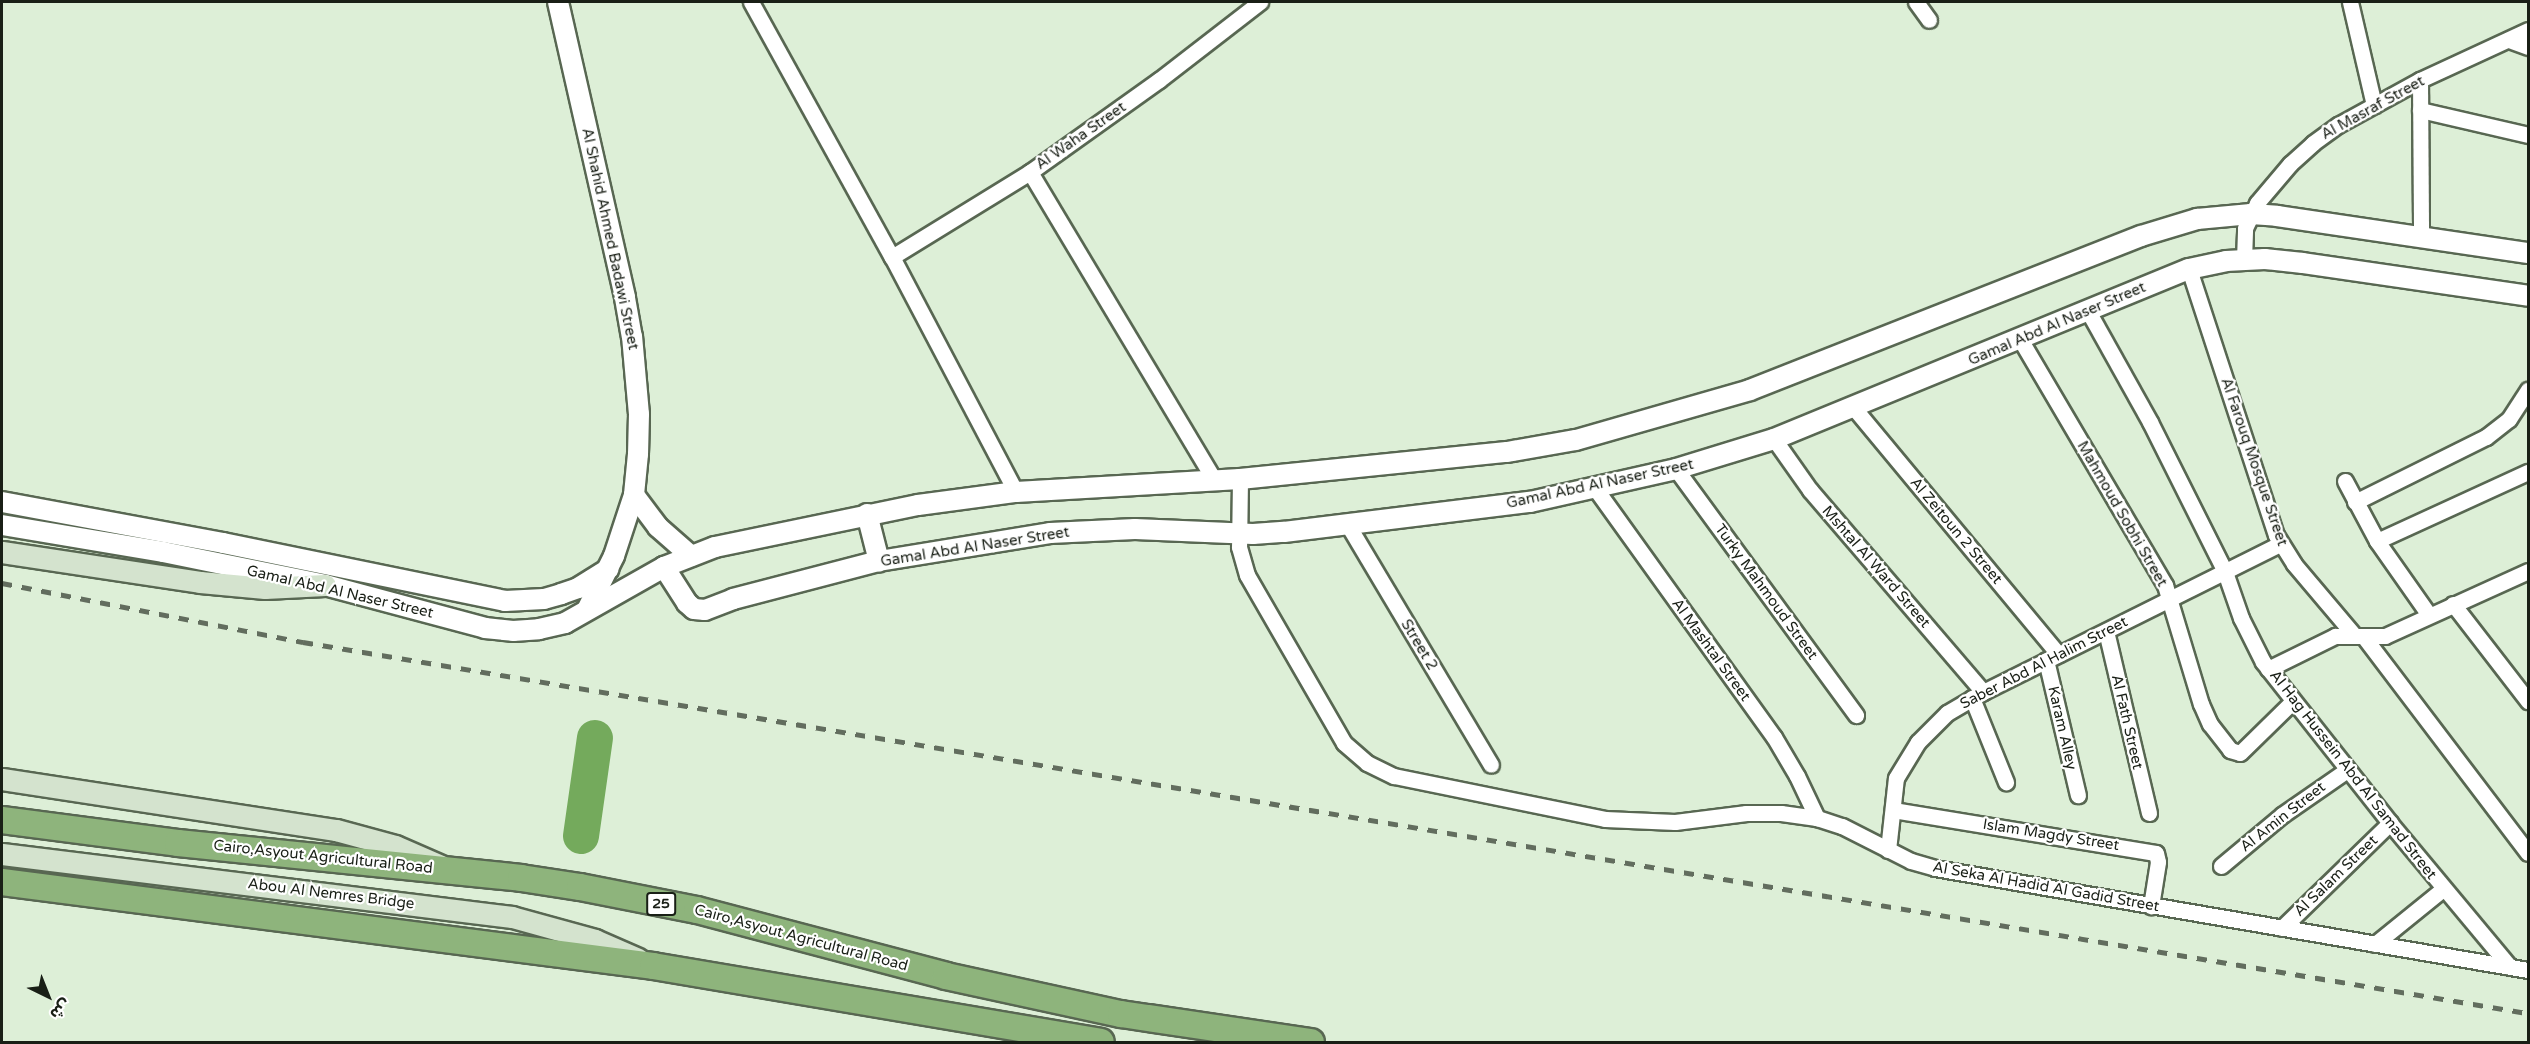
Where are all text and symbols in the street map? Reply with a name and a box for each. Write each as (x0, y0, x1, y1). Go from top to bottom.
street label: Al Masraf Street (2318, 72, 2428, 144)
street label: Al Waha Street (1032, 98, 1130, 174)
street label: Al Shahid Ahmed Badawi Street (578, 126, 642, 352)
street label: Gamal Abd Al Naser Street (1966, 278, 2148, 370)
street label: Al Farouq Mosque Street (2217, 376, 2291, 548)
street label: Mahmoud Sobhi Street (2073, 438, 2171, 590)
street label: Gamal Abd Al Naser Street (1505, 455, 1695, 513)
street label: Al Zeitoun 2 Street (1906, 474, 2006, 588)
street label: Mshtal Al Ward Street (1818, 502, 1934, 632)
street label: Turky Mahmoud Street (1711, 521, 1821, 663)
street label: Gamal Abd Al Naser Street (879, 523, 1071, 571)
street label: Gamal Abd Al Naser Street (245, 562, 435, 622)
street label: Al Mashtal Street (1668, 595, 1754, 705)
street label: Saber Abd Al Halim Street (1957, 613, 2131, 713)
street label: Street 2 (1397, 616, 1441, 674)
street label: Al Hag Hussein Abd Al Samad Street (2266, 667, 2440, 883)
street label: Al Fath Street (2107, 673, 2147, 771)
street label: Karam Alley (2044, 684, 2080, 772)
street label: Al Amin Street (2237, 778, 2329, 856)
street label: Islam Magdy Street (1982, 815, 2120, 855)
street label: Al Salam Street (2291, 832, 2381, 920)
street label: Cairo,Asyout Agricultural Road (212, 837, 434, 877)
street label: Al Seka Al Hadid Al Gadid Street (1931, 858, 2161, 916)
street label: Abou Al Nemres Bridge (247, 875, 415, 913)
road number: 25 (646, 893, 676, 915)
street label: Cairo,Asyout Agricultural Road (692, 901, 910, 975)
north arrow (18, 966, 78, 1026)
text: ش (45, 994, 75, 1024)

